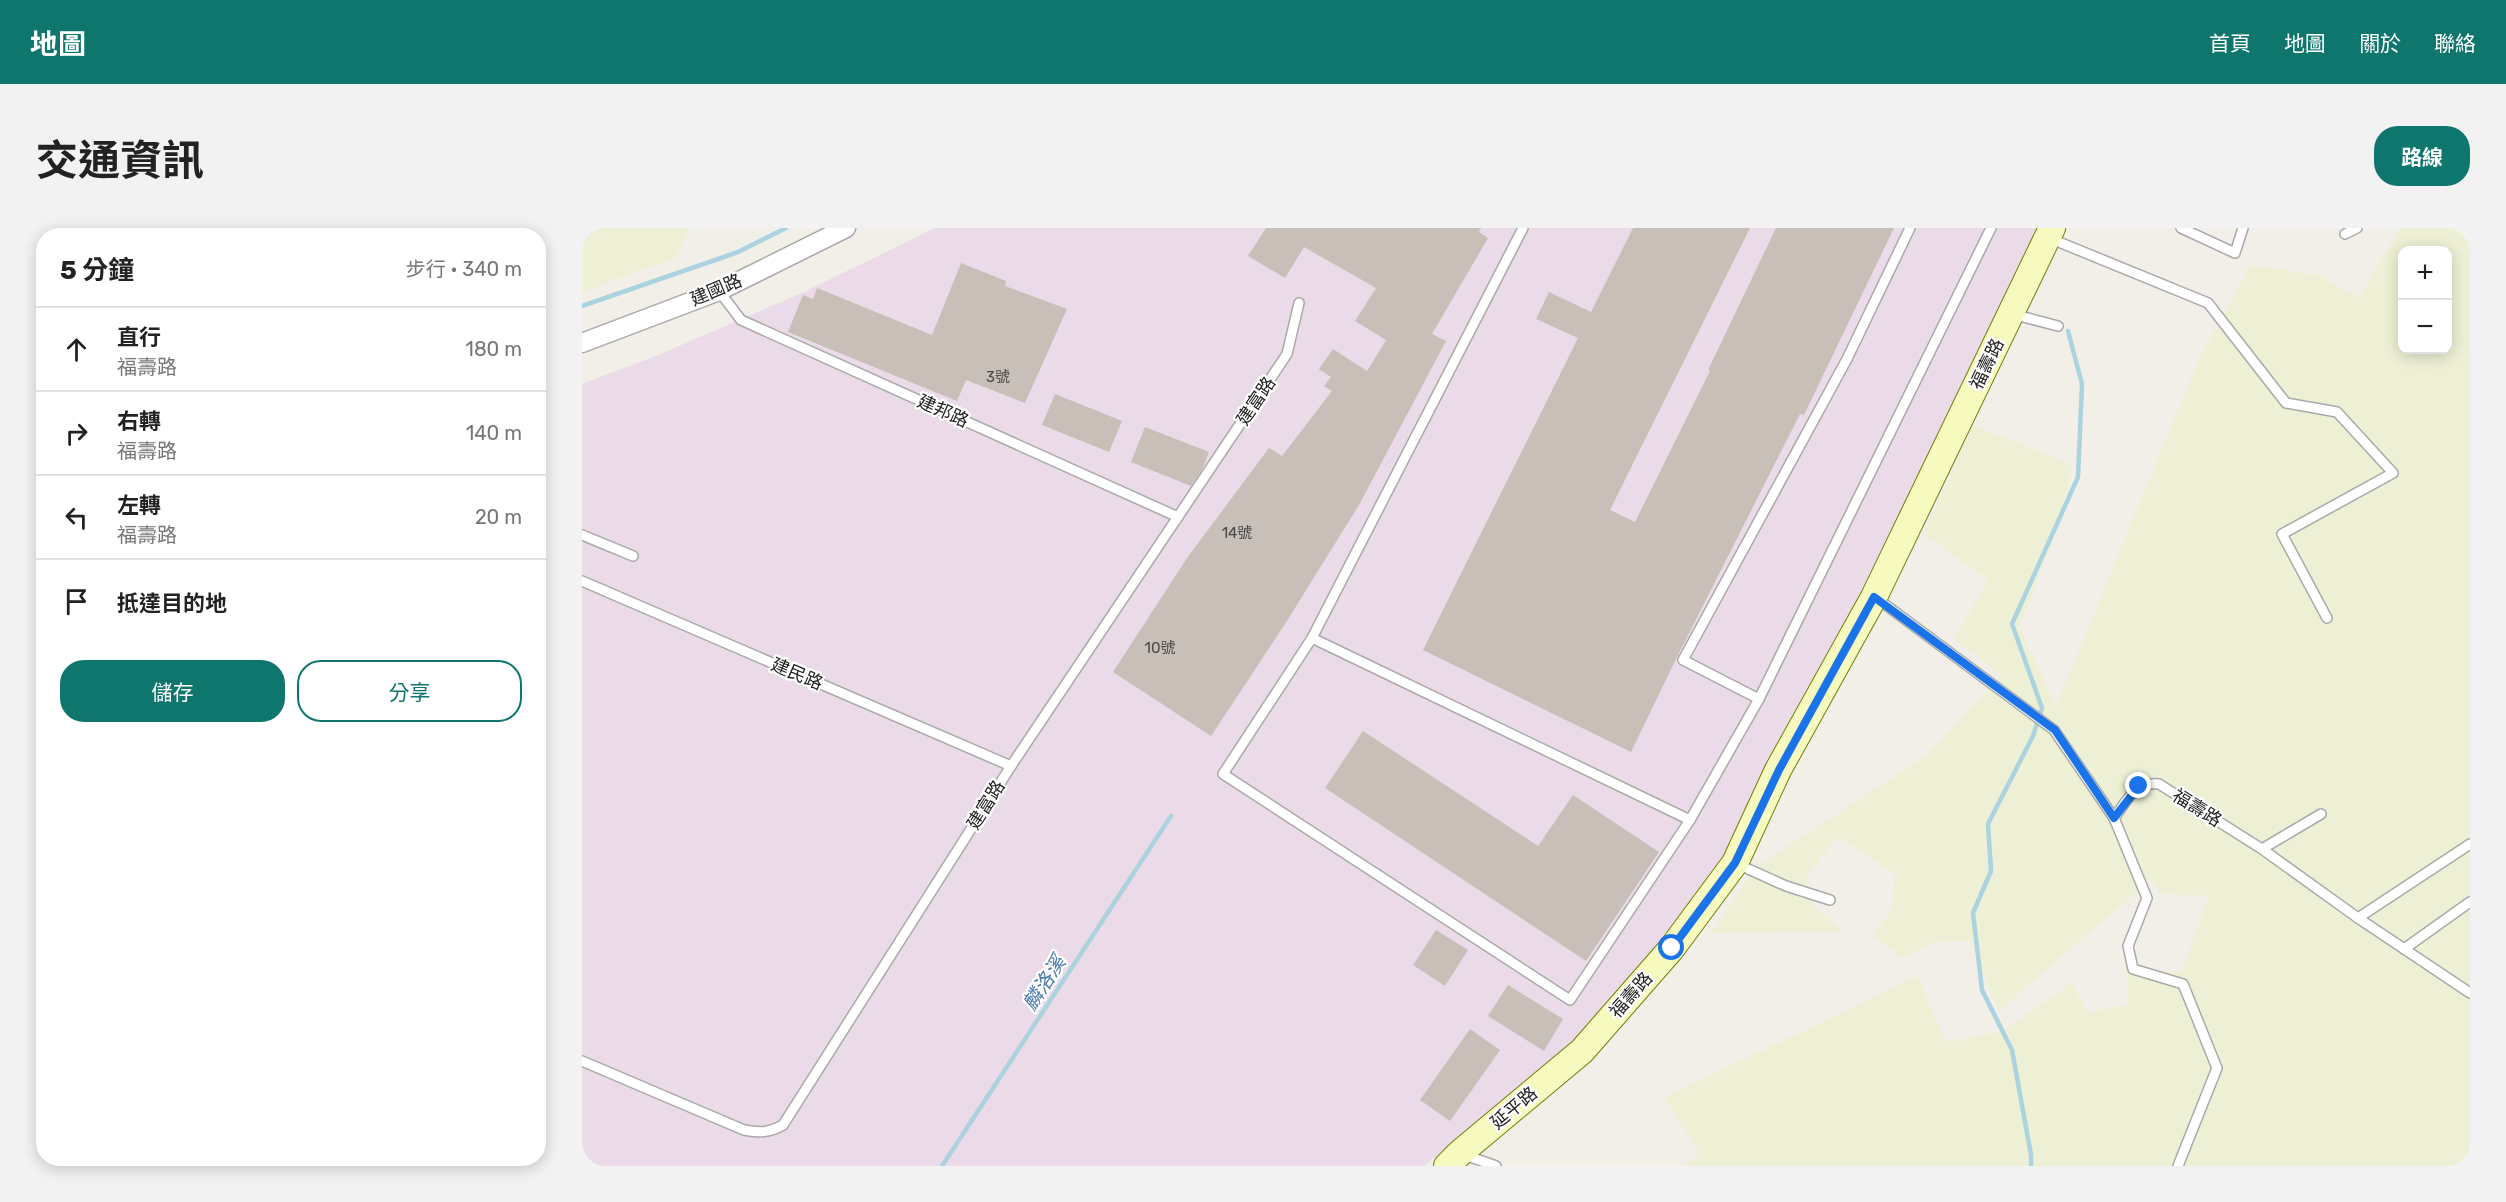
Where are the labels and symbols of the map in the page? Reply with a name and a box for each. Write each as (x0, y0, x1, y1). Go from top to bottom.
street label: 建國路 (687, 269, 745, 311)
street label: 福壽路 (1965, 335, 2009, 393)
house number: 3號 (986, 368, 1010, 386)
street label: 建富路 (1232, 372, 1280, 430)
street label: 建邦路 (914, 390, 972, 432)
house number: 14號 (1222, 524, 1252, 542)
house number: 10號 (1145, 639, 1175, 657)
street label: 建民路 (768, 653, 826, 695)
route end (2125, 772, 2151, 798)
street label: 建富路 (962, 776, 1010, 834)
street label: 福壽路 (2168, 784, 2226, 832)
route start (1658, 934, 1684, 960)
water label: 麟洛溪 (1018, 949, 1072, 1015)
street label: 福壽路 (1605, 967, 1657, 1023)
street label: 延平路 (1486, 1082, 1542, 1134)

